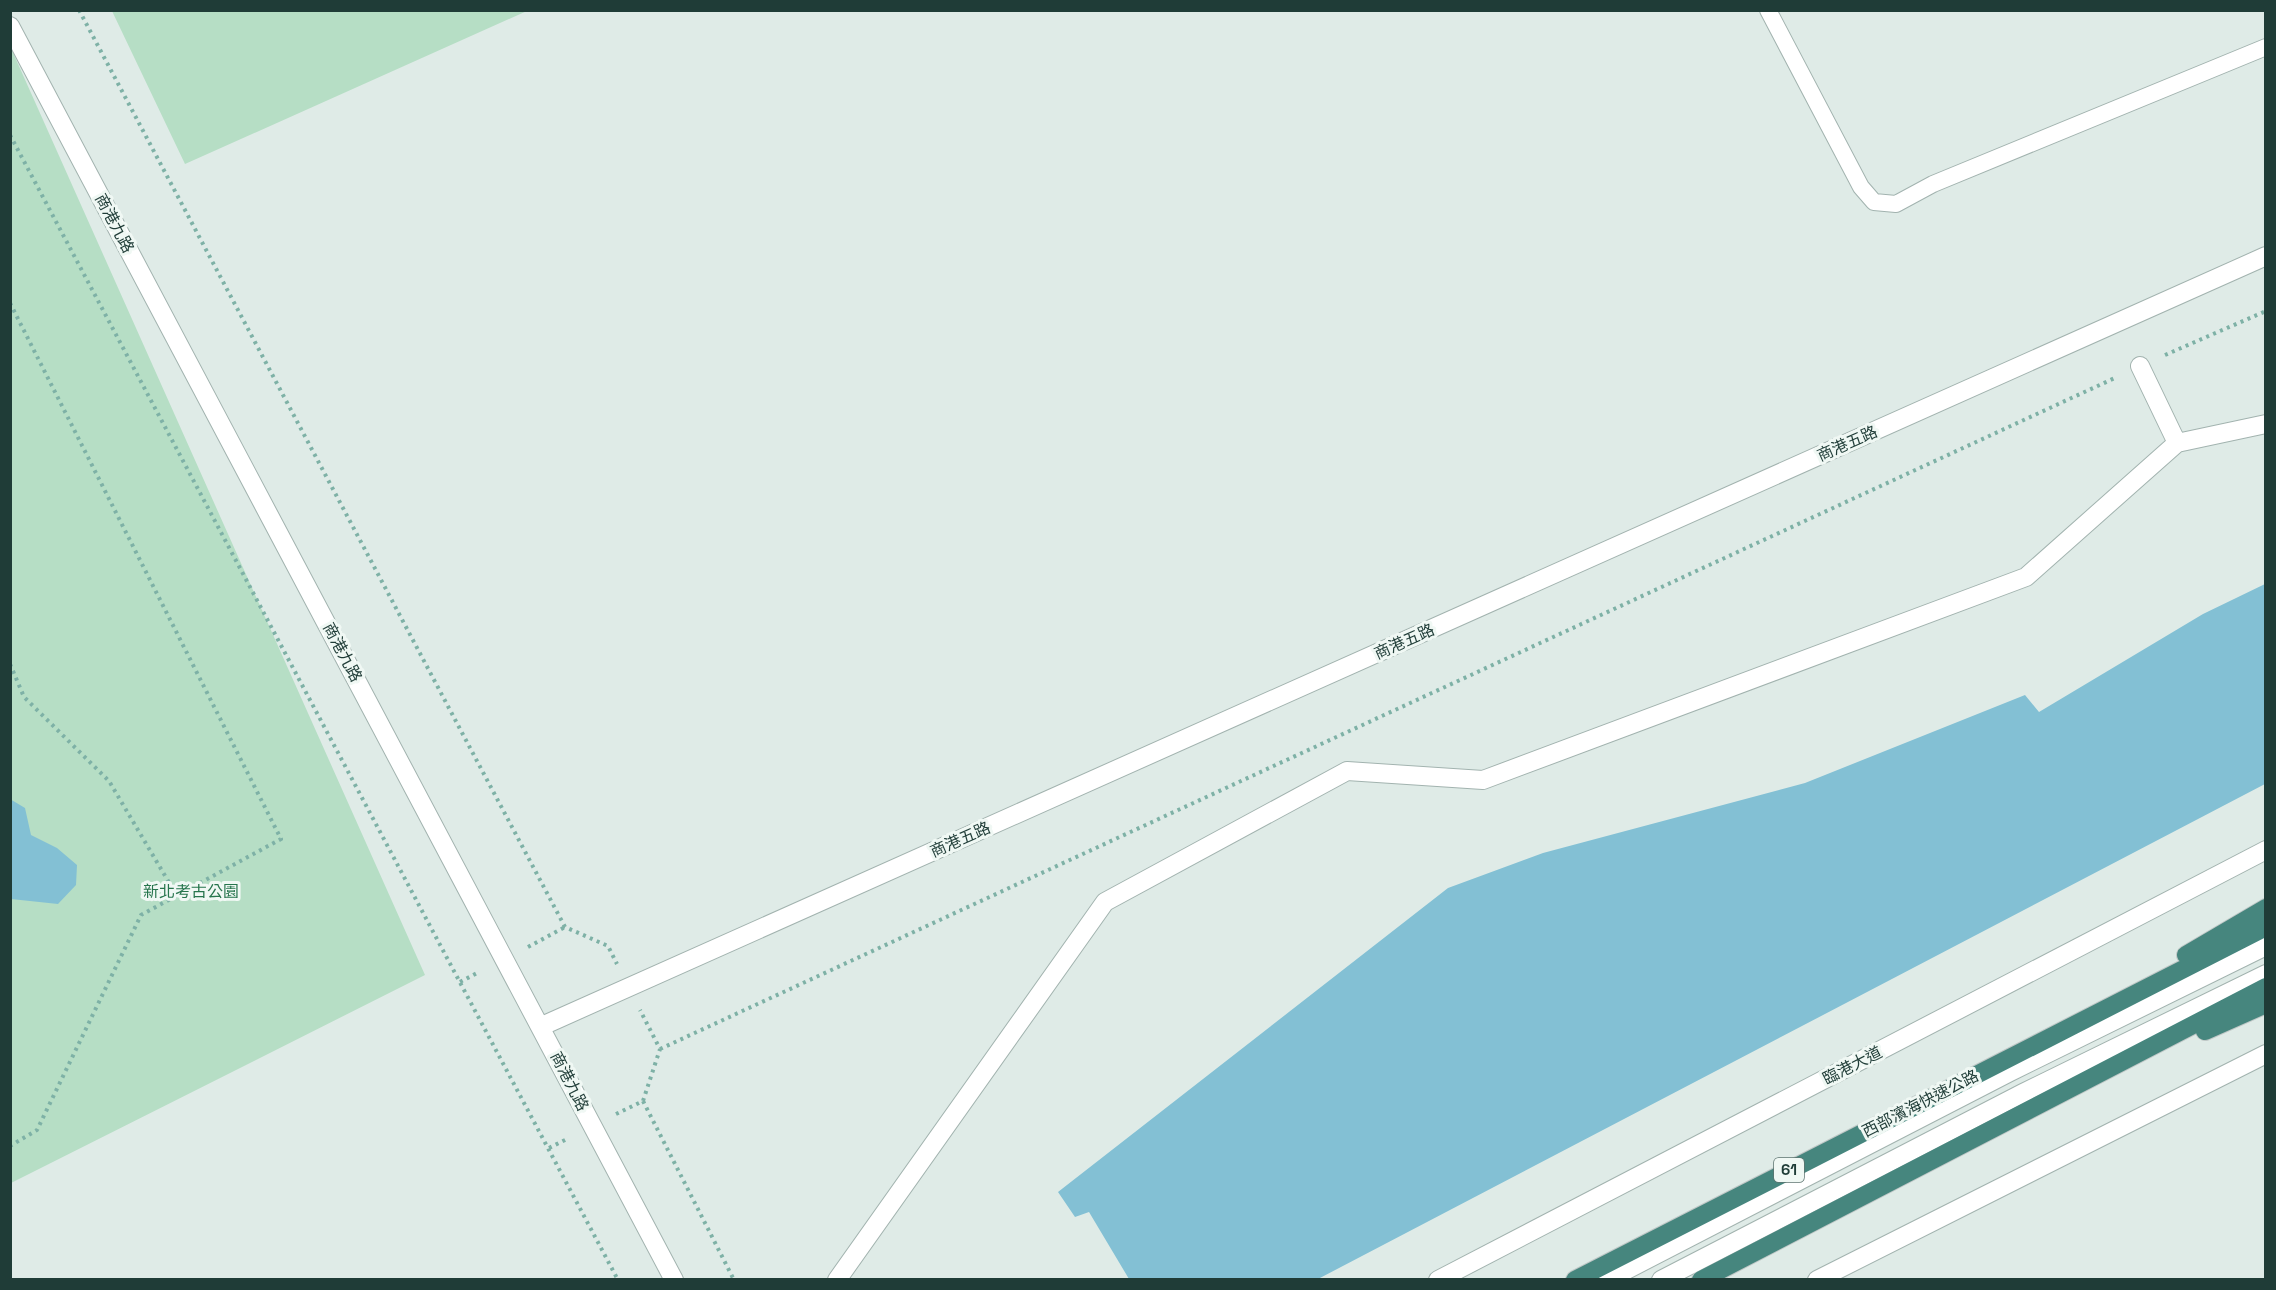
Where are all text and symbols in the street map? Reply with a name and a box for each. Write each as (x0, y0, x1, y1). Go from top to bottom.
street label: 商港九路 (90, 190, 139, 256)
street label: 商港五路 (1814, 421, 1881, 466)
street label: 商港九路 (318, 619, 367, 685)
street label: 商港五路 (1371, 619, 1438, 664)
street label: 商港五路 (927, 817, 994, 862)
park label: 新北考古公園 (143, 881, 239, 902)
street label: 臨港大道 (1819, 1042, 1886, 1089)
street label: 商港九路 (546, 1048, 593, 1115)
street label: 西部濱海快速公路 (1858, 1065, 1982, 1142)
road number: 61 (1774, 1158, 1804, 1182)

